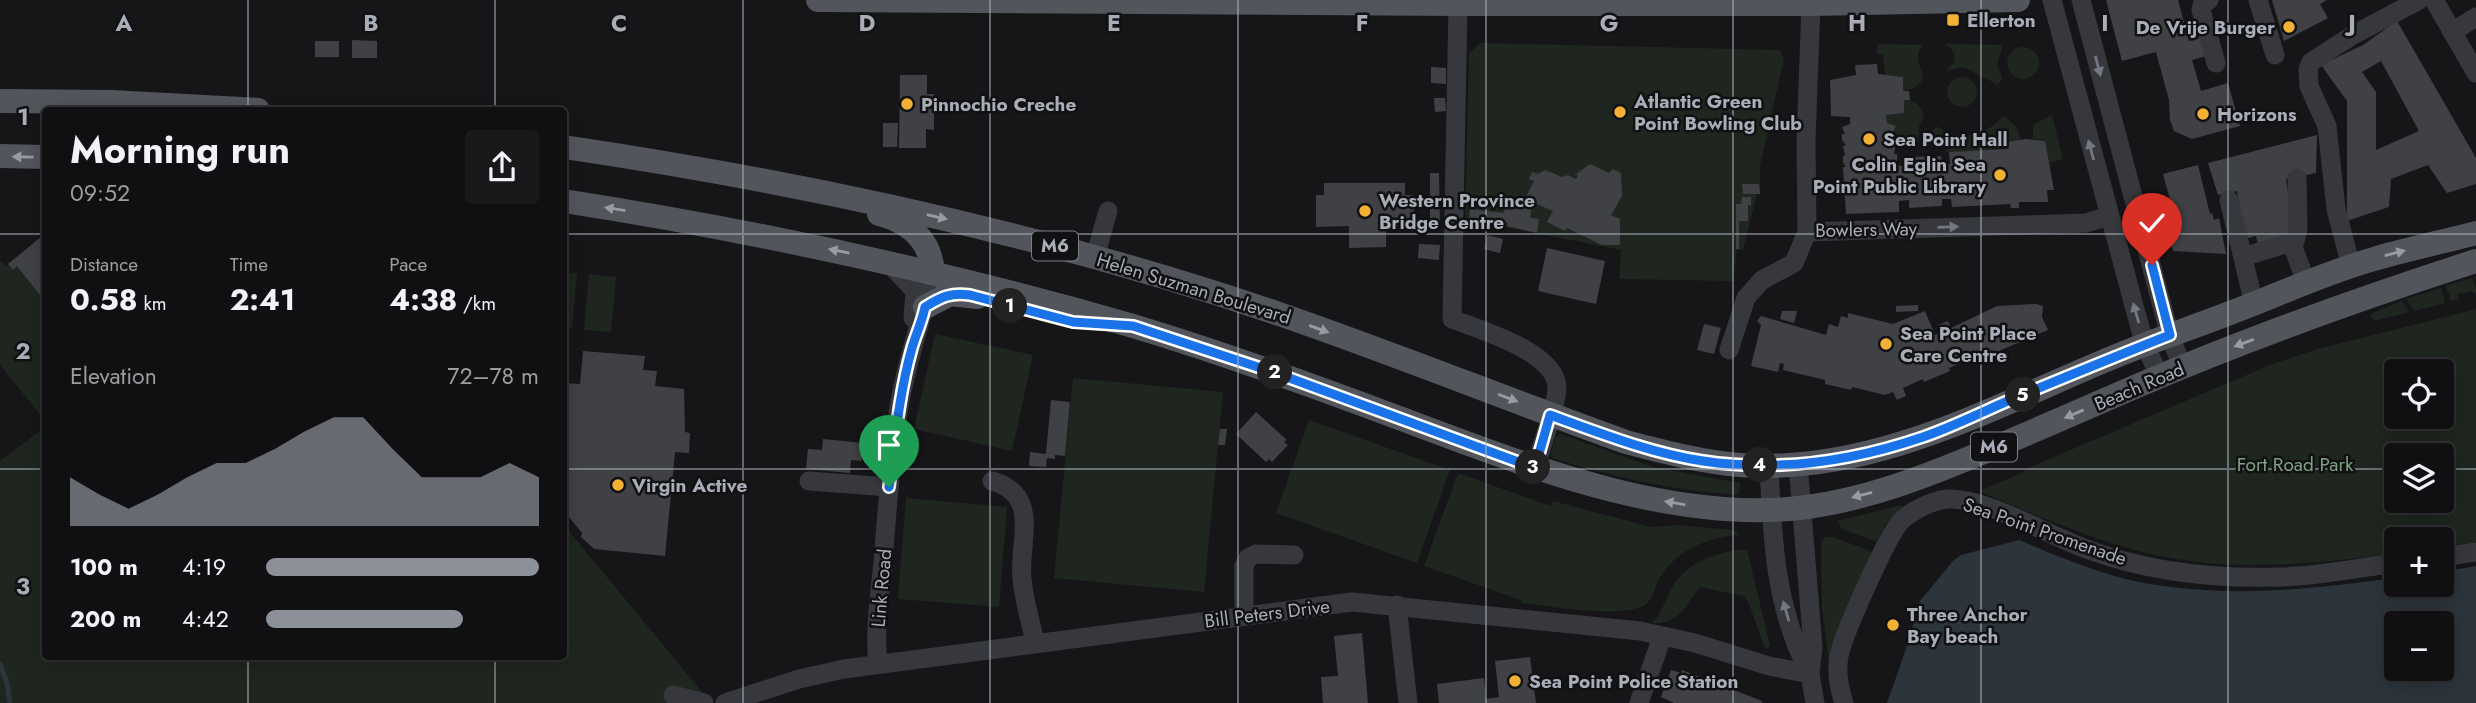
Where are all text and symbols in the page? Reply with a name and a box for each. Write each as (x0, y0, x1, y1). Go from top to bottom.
text: A (115, 6, 133, 40)
text: B (363, 6, 379, 40)
text: C (611, 6, 627, 40)
text: D (859, 6, 876, 40)
text: E (1107, 6, 1121, 40)
text: F (1356, 6, 1368, 40)
text: G (1600, 6, 1618, 40)
text: H (1848, 6, 1866, 40)
text: I (2101, 6, 2109, 40)
text: J (2344, 6, 2356, 40)
place label: Ellerton (1967, 7, 2036, 34)
marker: Ellerton (1945, 12, 1961, 28)
place label: De Vrije Burger (2136, 14, 2275, 41)
marker: De Vrije Burger (2281, 19, 2297, 35)
one-way arrow (2093, 55, 2104, 77)
place label: Atlantic Green Point Bowling Club (1633, 88, 1802, 137)
place label: Pinnochio Creche (921, 91, 1076, 118)
marker: Pinnochio Creche (899, 96, 915, 112)
text: 1 (17, 100, 29, 134)
place label: Horizons (2217, 101, 2297, 128)
marker: Atlantic Green Point Bowling Club (1612, 104, 1628, 120)
marker: Horizons (2195, 106, 2211, 122)
text: Morning run (70, 122, 290, 177)
place label: Sea Point Hall (1883, 126, 2008, 153)
button: share (465, 130, 539, 204)
marker: Sea Point Hall (1861, 131, 1877, 147)
one-way arrow (2085, 138, 2096, 160)
one-way arrow (12, 151, 34, 162)
place label: Colin Eglin Sea Point Public Library (1813, 151, 1987, 200)
marker: Colin Eglin Sea Point Public Library (1992, 167, 2008, 183)
text: 09:52 (70, 176, 130, 210)
place label: Western Province Bridge Centre (1379, 187, 1535, 236)
pin (2122, 193, 2182, 265)
one-way arrow (604, 203, 626, 214)
marker: Western Province Bridge Centre (1357, 203, 1373, 219)
icon: check (2133, 204, 2171, 242)
one-way arrow (926, 211, 948, 222)
street label: Bowlers Way (1815, 215, 1918, 244)
one-way arrow (1938, 222, 1960, 233)
road number: M6 (1032, 232, 1078, 260)
one-way arrow (828, 246, 850, 257)
street label: Helen Suzman Boulevard (1093, 246, 1294, 331)
one-way arrow (2384, 247, 2406, 258)
text: Distance (70, 251, 138, 278)
text: Time (230, 251, 268, 278)
text: Pace (389, 251, 427, 278)
text: 0.58 (70, 278, 138, 321)
text: 2:41 (230, 278, 295, 321)
text: 4:38 (389, 278, 457, 321)
pin: 1 (992, 288, 1028, 324)
text: km (138, 290, 167, 317)
text: /km (457, 290, 496, 317)
text: 1 (1005, 292, 1014, 319)
one-way arrow (2131, 302, 2141, 323)
place label: Sea Point Place Care Centre (1900, 320, 2037, 369)
one-way arrow (1309, 324, 1330, 335)
text: 2 (15, 334, 31, 368)
marker: Sea Point Place Care Centre (1878, 336, 1894, 352)
one-way arrow (2234, 337, 2255, 348)
pin: 2 (1258, 354, 1292, 390)
street label: Beach Road (2090, 355, 2188, 418)
text: 2 (1268, 358, 1281, 385)
text: Elevation (70, 359, 157, 393)
text: 72–78 m (447, 359, 539, 393)
map controls (2384, 359, 2454, 681)
button: locate (2384, 359, 2454, 429)
pin: 5 (2006, 378, 2040, 412)
text: 5 (2016, 381, 2029, 408)
one-way arrow (1498, 393, 1519, 404)
one-way arrow (2064, 409, 2085, 420)
pin (859, 415, 919, 487)
icon: arrive (870, 426, 908, 464)
road number: M6 (1971, 432, 2017, 462)
button: layers (2384, 443, 2454, 513)
pin: 4 (1742, 448, 1778, 482)
pin: 3 (1516, 449, 1550, 484)
text: 4 (1753, 451, 1766, 478)
park label: Fort Road Park (2237, 451, 2354, 478)
text: 3 (1527, 453, 1538, 480)
place label: Virgin Active (631, 472, 748, 499)
marker: Virgin Active (610, 477, 626, 493)
one-way arrow (1852, 491, 1873, 501)
street label: Sea Point Promenade (1959, 491, 2130, 572)
one-way arrow (1664, 497, 1686, 508)
button: + (2384, 527, 2454, 597)
street label: Link Road (865, 548, 898, 628)
text: 100 m (70, 550, 138, 584)
text: 4:19 (182, 550, 226, 584)
text: 3 (16, 569, 30, 603)
street label: Bill Peters Drive (1203, 592, 1331, 635)
one-way arrow (1780, 600, 1790, 621)
place label: Three Anchor Bay beach (1907, 601, 2028, 650)
text: 200 m (70, 602, 141, 636)
text: 4:42 (182, 602, 229, 636)
button: − (2384, 611, 2454, 681)
marker: Three Anchor Bay beach (1885, 617, 1901, 633)
place label: Sea Point Police Station (1529, 668, 1739, 695)
marker: Sea Point Police Station (1507, 673, 1523, 689)

